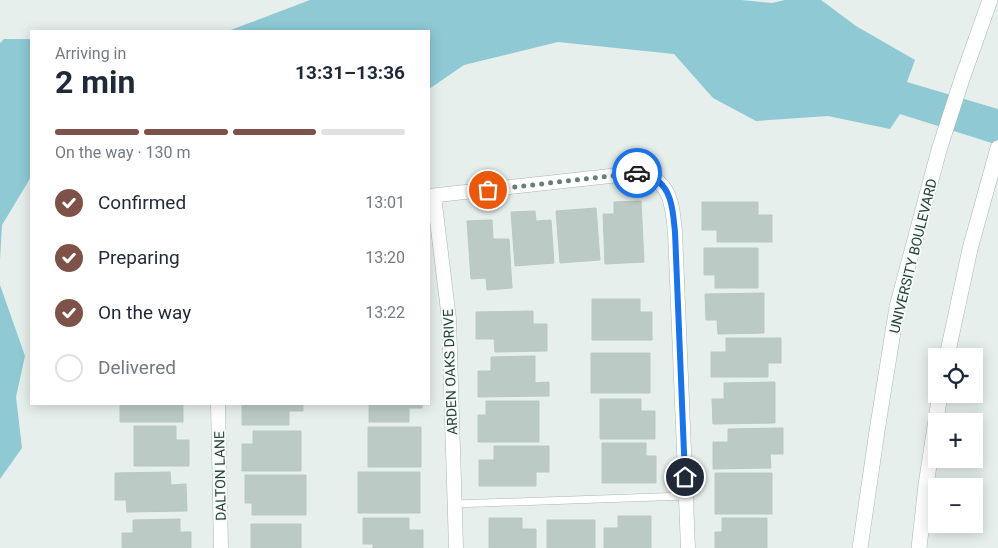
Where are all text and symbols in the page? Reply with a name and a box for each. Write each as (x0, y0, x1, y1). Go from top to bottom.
text: Arriving in (55, 44, 126, 63)
text: 13:31–13:36 (295, 61, 405, 84)
text: 2 min (55, 63, 135, 101)
text: On the way · 130 m (55, 143, 191, 162)
courier (612, 148, 662, 198)
icon: car (623, 159, 651, 187)
pin (467, 169, 509, 211)
icon: bag (474, 176, 502, 204)
street label: UNIVERSITY BOULEVARD (886, 177, 940, 335)
icon: check (55, 189, 83, 217)
text: Confirmed (98, 191, 186, 214)
text: 13:01 (365, 193, 405, 212)
icon: check (55, 244, 83, 272)
text: Preparing (98, 246, 180, 269)
text: 13:20 (365, 248, 405, 267)
icon: check (55, 299, 83, 327)
text: On the way (98, 301, 191, 324)
text: 13:22 (365, 303, 405, 322)
street label: ARDEN OAKS DRIVE (440, 309, 460, 435)
map controls (928, 348, 983, 533)
button: locate (928, 348, 983, 403)
text: Delivered (98, 356, 176, 379)
button: + (928, 413, 983, 468)
street label: DALTON LANE (211, 431, 229, 521)
pin (664, 456, 706, 498)
icon: home (671, 463, 699, 491)
button: − (928, 478, 983, 533)

